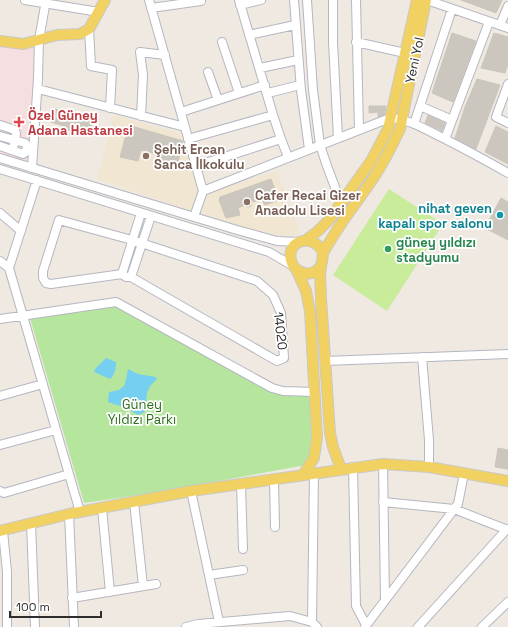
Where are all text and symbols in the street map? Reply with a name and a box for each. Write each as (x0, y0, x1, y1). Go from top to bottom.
street label: Yeni Yol (401, 35, 428, 85)
place label: Özel Güney Adana Hastanesi (28, 107, 133, 139)
marker: Özel Güney Adana Hastanesi (13, 116, 25, 128)
place label: Şehit Ercan Sanca İlkokulu (154, 141, 244, 173)
marker: Şehit Ercan Sanca İlkokulu (141, 151, 151, 161)
place label: Cafer Recai Gizer Anadolu Lisesi (255, 187, 361, 219)
marker: Cafer Recai Gizer Anadolu Lisesi (242, 197, 252, 207)
place label: nihat geven kapalı spor salonu (378, 200, 492, 232)
marker: nihat geven kapalı spor salonu (495, 210, 505, 220)
place label: güney yıldızı stadyumu (396, 234, 476, 266)
marker: güney yıldızı stadyumu (383, 244, 393, 254)
street label: 14020 (270, 311, 291, 351)
park label: Güney Yıldızı Parkı (108, 396, 176, 428)
scale bar (10, 593, 101, 619)
text: 100 m (16, 599, 50, 615)

